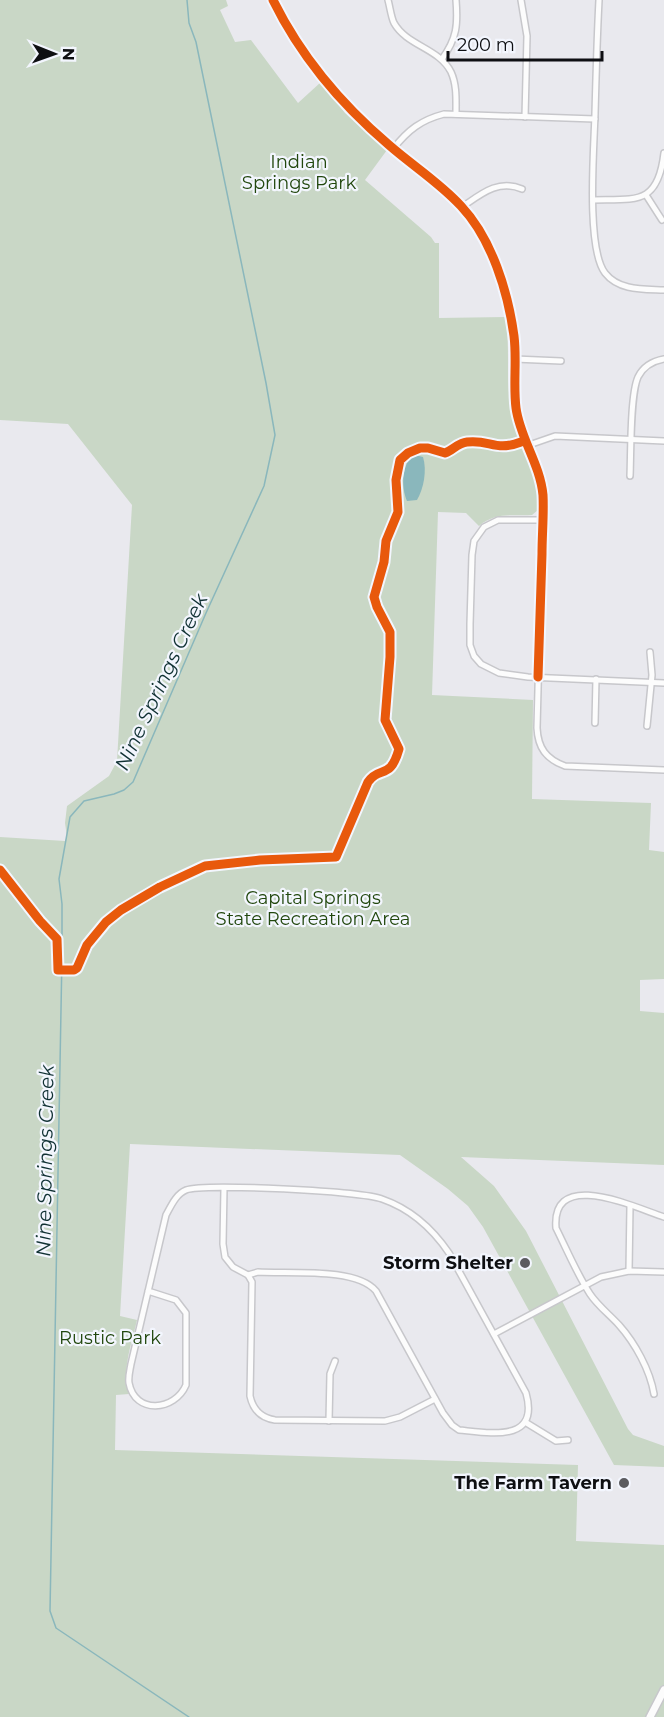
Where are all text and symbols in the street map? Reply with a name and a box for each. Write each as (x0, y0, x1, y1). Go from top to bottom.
north arrow (24, 24, 84, 84)
scale bar (448, 24, 602, 62)
text: 200 m (457, 34, 515, 56)
text: N (59, 48, 78, 61)
park label: Indian Springs Park (242, 151, 356, 194)
water label: Nine Springs Creek (110, 589, 213, 774)
park label: Capital Springs State Recreation Area (216, 887, 410, 930)
water label: Nine Springs Creek (31, 1064, 59, 1257)
place label: Storm Shelter (383, 1252, 513, 1274)
marker: Storm Shelter (518, 1256, 532, 1270)
park label: Rustic Park (59, 1327, 161, 1349)
place label: The Farm Tavern (454, 1472, 612, 1494)
marker: The Farm Tavern (617, 1476, 631, 1490)

